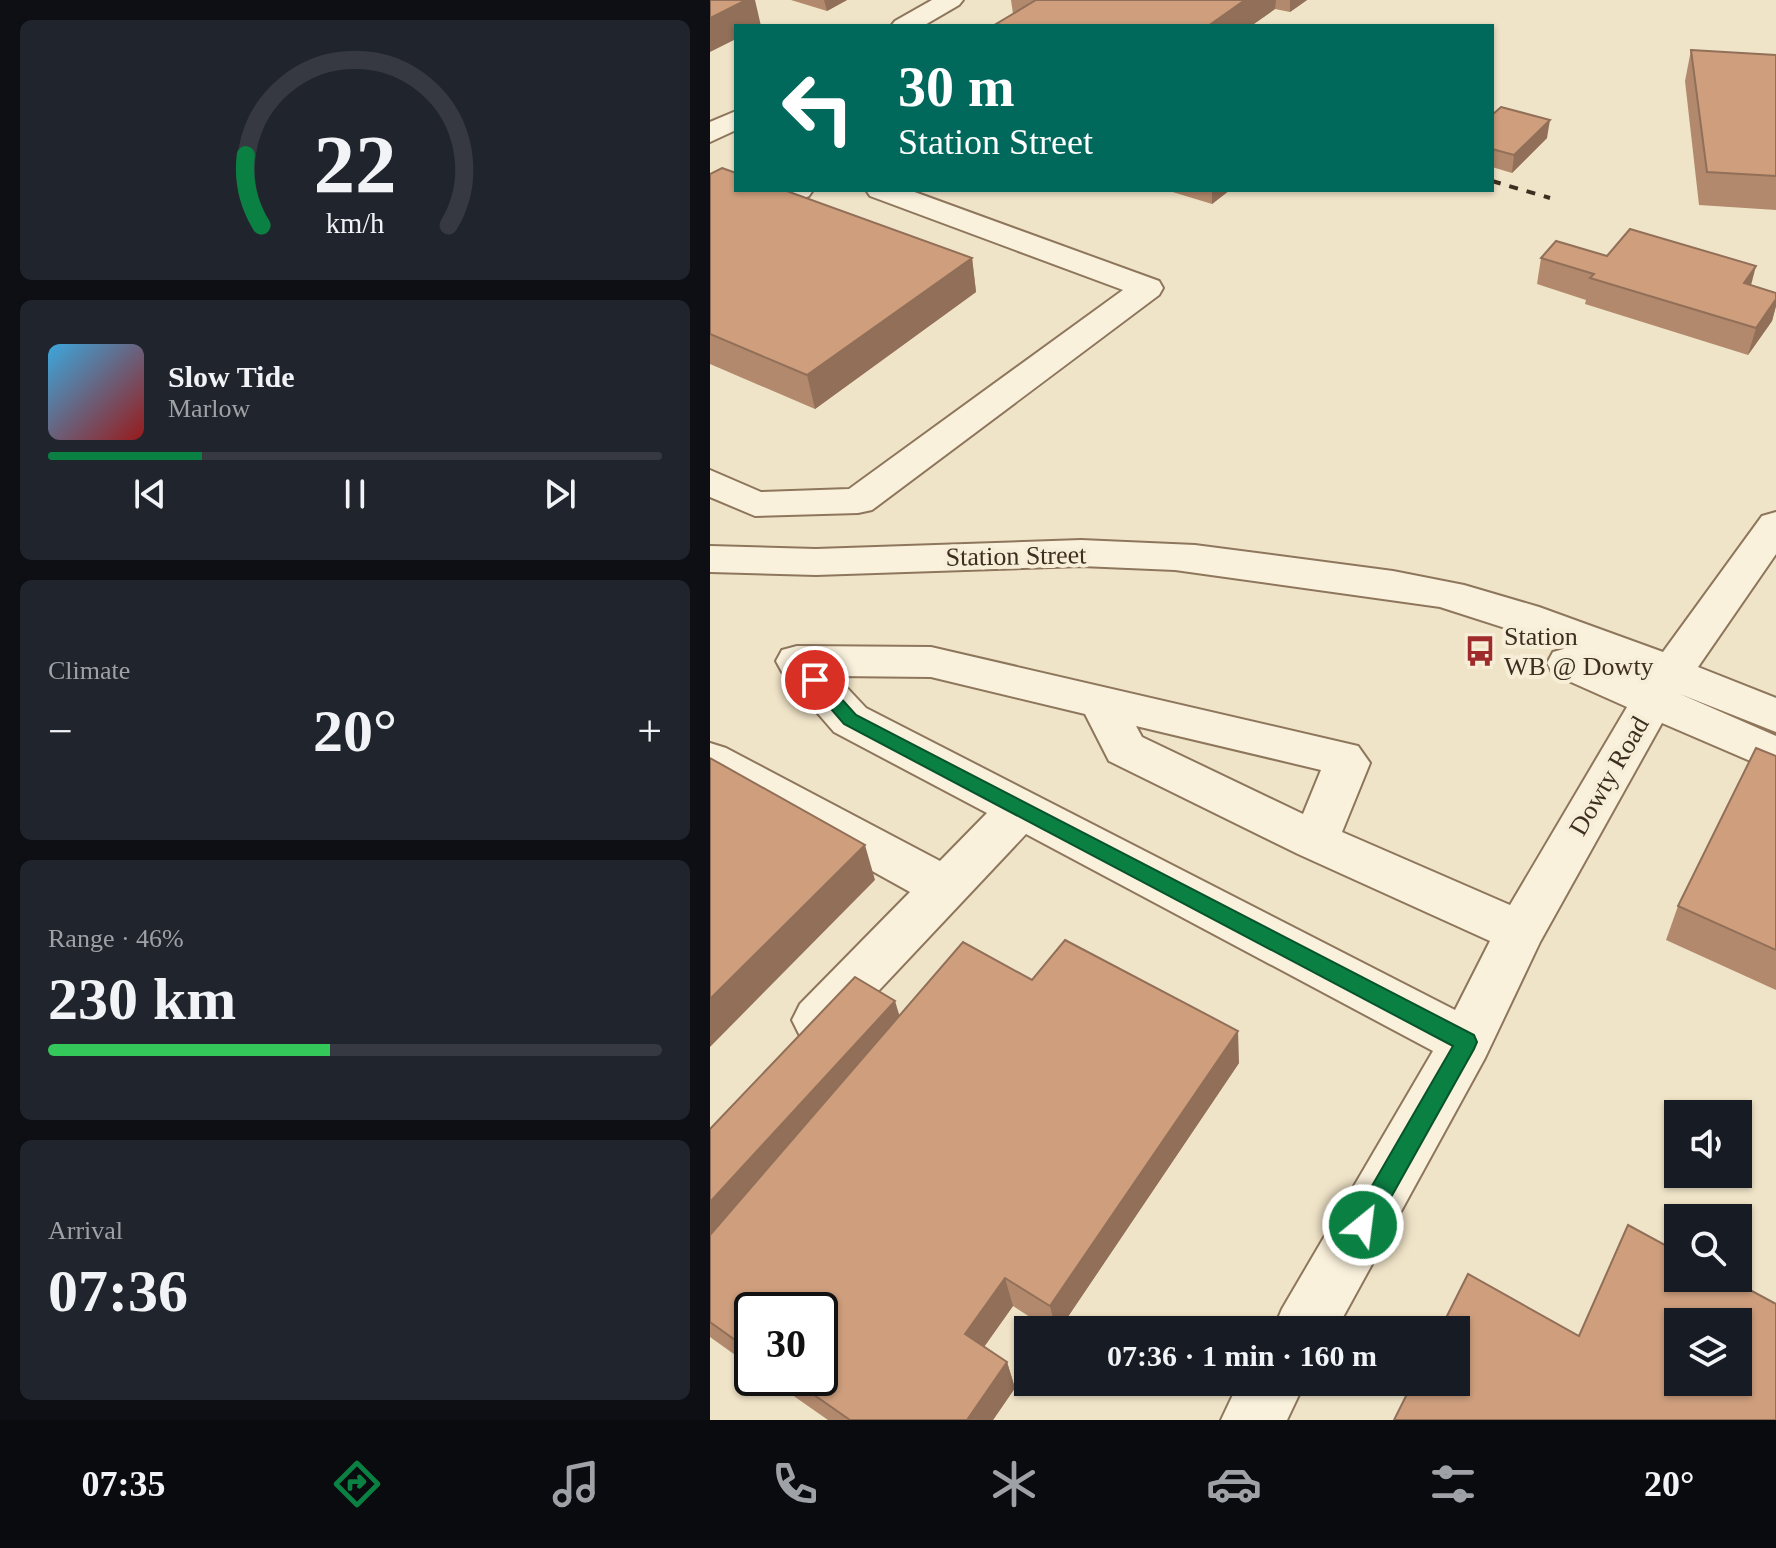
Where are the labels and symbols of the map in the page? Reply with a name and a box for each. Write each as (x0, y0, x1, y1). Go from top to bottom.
street label: Station Street (945, 540, 1087, 572)
place label: Station WB @ Dowty (1504, 622, 1654, 681)
bus stop icon: Station WB @ Dowty (1463, 634, 1497, 668)
pin (781, 646, 849, 714)
street label: Dowty Road (1563, 712, 1655, 840)
position arrow (1321, 1183, 1405, 1267)
speed limit sign: 30 (734, 1292, 838, 1396)

